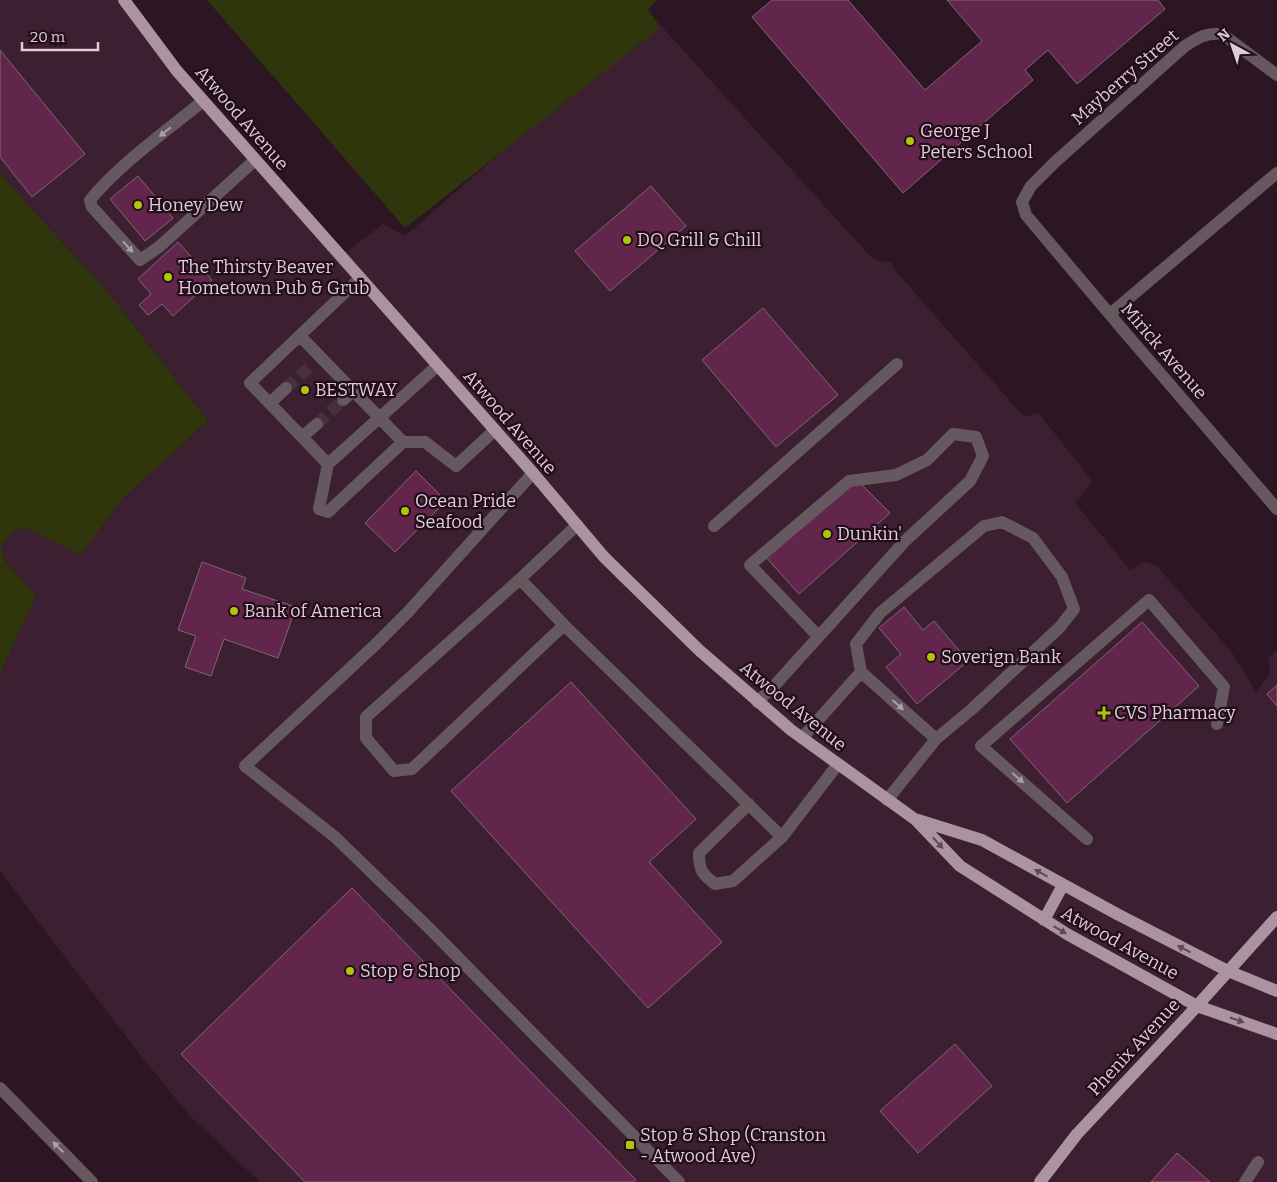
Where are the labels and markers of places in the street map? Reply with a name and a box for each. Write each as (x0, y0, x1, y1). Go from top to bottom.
place label: George J Peters School (920, 120, 1033, 163)
marker: George J Peters School (904, 135, 916, 147)
place label: Honey Dew (148, 194, 244, 216)
marker: Honey Dew (132, 199, 144, 211)
place label: DQ Grill & Chill (637, 229, 761, 251)
marker: DQ Grill & Chill (621, 234, 633, 246)
place label: The Thirsty Beaver Hometown Pub & Grub (178, 256, 369, 299)
marker: The Thirsty Beaver Hometown Pub & Grub (162, 271, 174, 283)
place label: BESTWAY (315, 379, 398, 401)
marker: BESTWAY (299, 384, 311, 396)
place label: Ocean Pride Seafood (415, 490, 516, 533)
marker: Ocean Pride Seafood (399, 505, 411, 517)
place label: Dunkin' (837, 523, 902, 545)
marker: Dunkin' (821, 528, 833, 540)
place label: Bank of America (244, 600, 382, 622)
marker: Bank of America (228, 605, 240, 617)
place label: Soverign Bank (941, 646, 1062, 668)
marker: Soverign Bank (925, 651, 937, 663)
place label: CVS Pharmacy (1114, 702, 1236, 724)
marker: CVS Pharmacy (1098, 707, 1110, 719)
place label: Stop & Shop (360, 960, 461, 982)
marker: Stop & Shop (344, 965, 356, 977)
place label: Stop & Shop (Cranston - Atwood Ave) (640, 1124, 827, 1167)
marker: Stop & Shop (Cranston - Atwood Ave) (624, 1139, 636, 1151)

